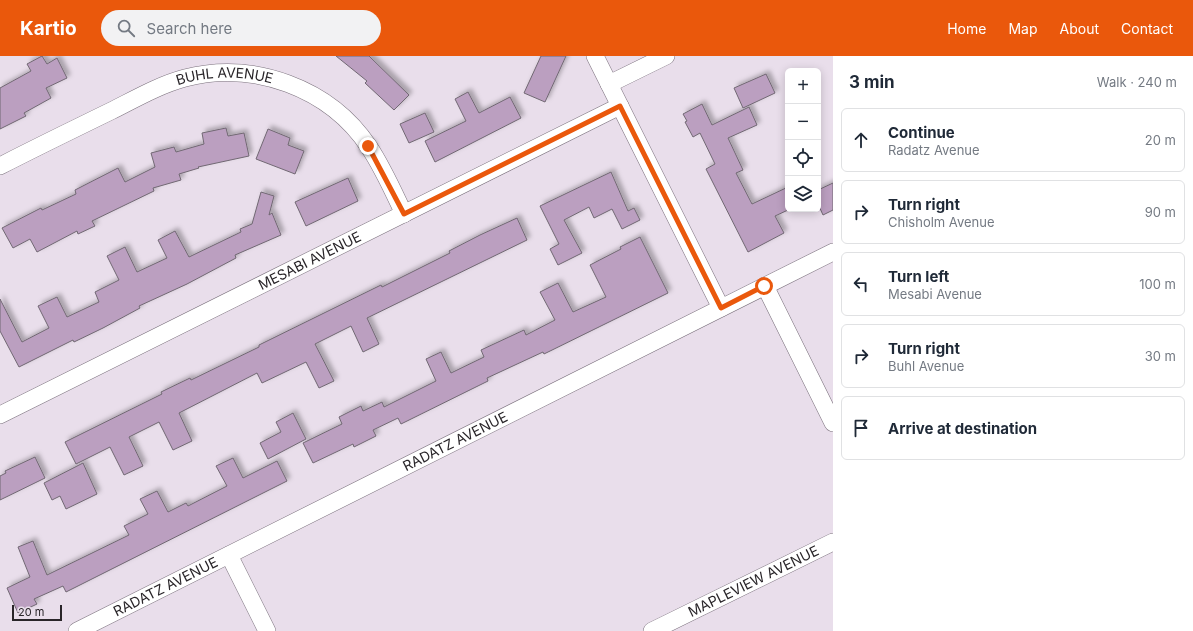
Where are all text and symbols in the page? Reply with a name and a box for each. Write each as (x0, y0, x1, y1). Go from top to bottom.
search box (101, 10, 381, 46)
text: Kartio (20, 17, 77, 40)
icon: search (115, 17, 137, 39)
text: Search here (147, 19, 232, 38)
text: Home (947, 20, 986, 37)
text: Map (1008, 20, 1038, 37)
text: About (1060, 20, 1099, 37)
text: Contact (1121, 20, 1173, 37)
street label: BUHL AVENUE (174, 64, 275, 88)
map controls (785, 68, 821, 212)
button: + (785, 68, 821, 104)
text: 3 min (849, 72, 895, 92)
text: Walk · 240 m (1097, 74, 1177, 90)
button: − (785, 104, 821, 140)
text: Continue (888, 123, 955, 142)
icon: ahead (850, 129, 872, 151)
text: 20 m (1145, 132, 1176, 148)
route end (359, 137, 377, 155)
button: locate (785, 140, 821, 176)
text: Radatz Avenue (888, 142, 980, 158)
button: layers (785, 176, 821, 212)
text: Turn right (888, 195, 960, 214)
icon: right (850, 201, 872, 223)
text: 90 m (1145, 204, 1176, 220)
text: Chisholm Avenue (888, 214, 995, 230)
street label: MESABI AVENUE (255, 227, 364, 293)
text: Turn left (888, 267, 949, 286)
icon: left (850, 273, 872, 295)
text: 100 m (1139, 276, 1176, 292)
route start (755, 277, 773, 295)
text: Mesabi Avenue (888, 286, 982, 302)
text: Turn right (888, 339, 960, 358)
icon: right (850, 345, 872, 367)
text: 30 m (1145, 348, 1176, 364)
text: Buhl Avenue (888, 358, 964, 374)
street label: RADATZ AVENUE (400, 408, 510, 474)
icon: arrive (850, 417, 872, 439)
text: Arrive at destination (888, 419, 1037, 438)
street label: MAPLEVIEW AVENUE (685, 541, 821, 620)
street label: RADATZ AVENUE (110, 553, 220, 620)
scale bar (12, 603, 62, 622)
text: 20 m (18, 605, 44, 619)

